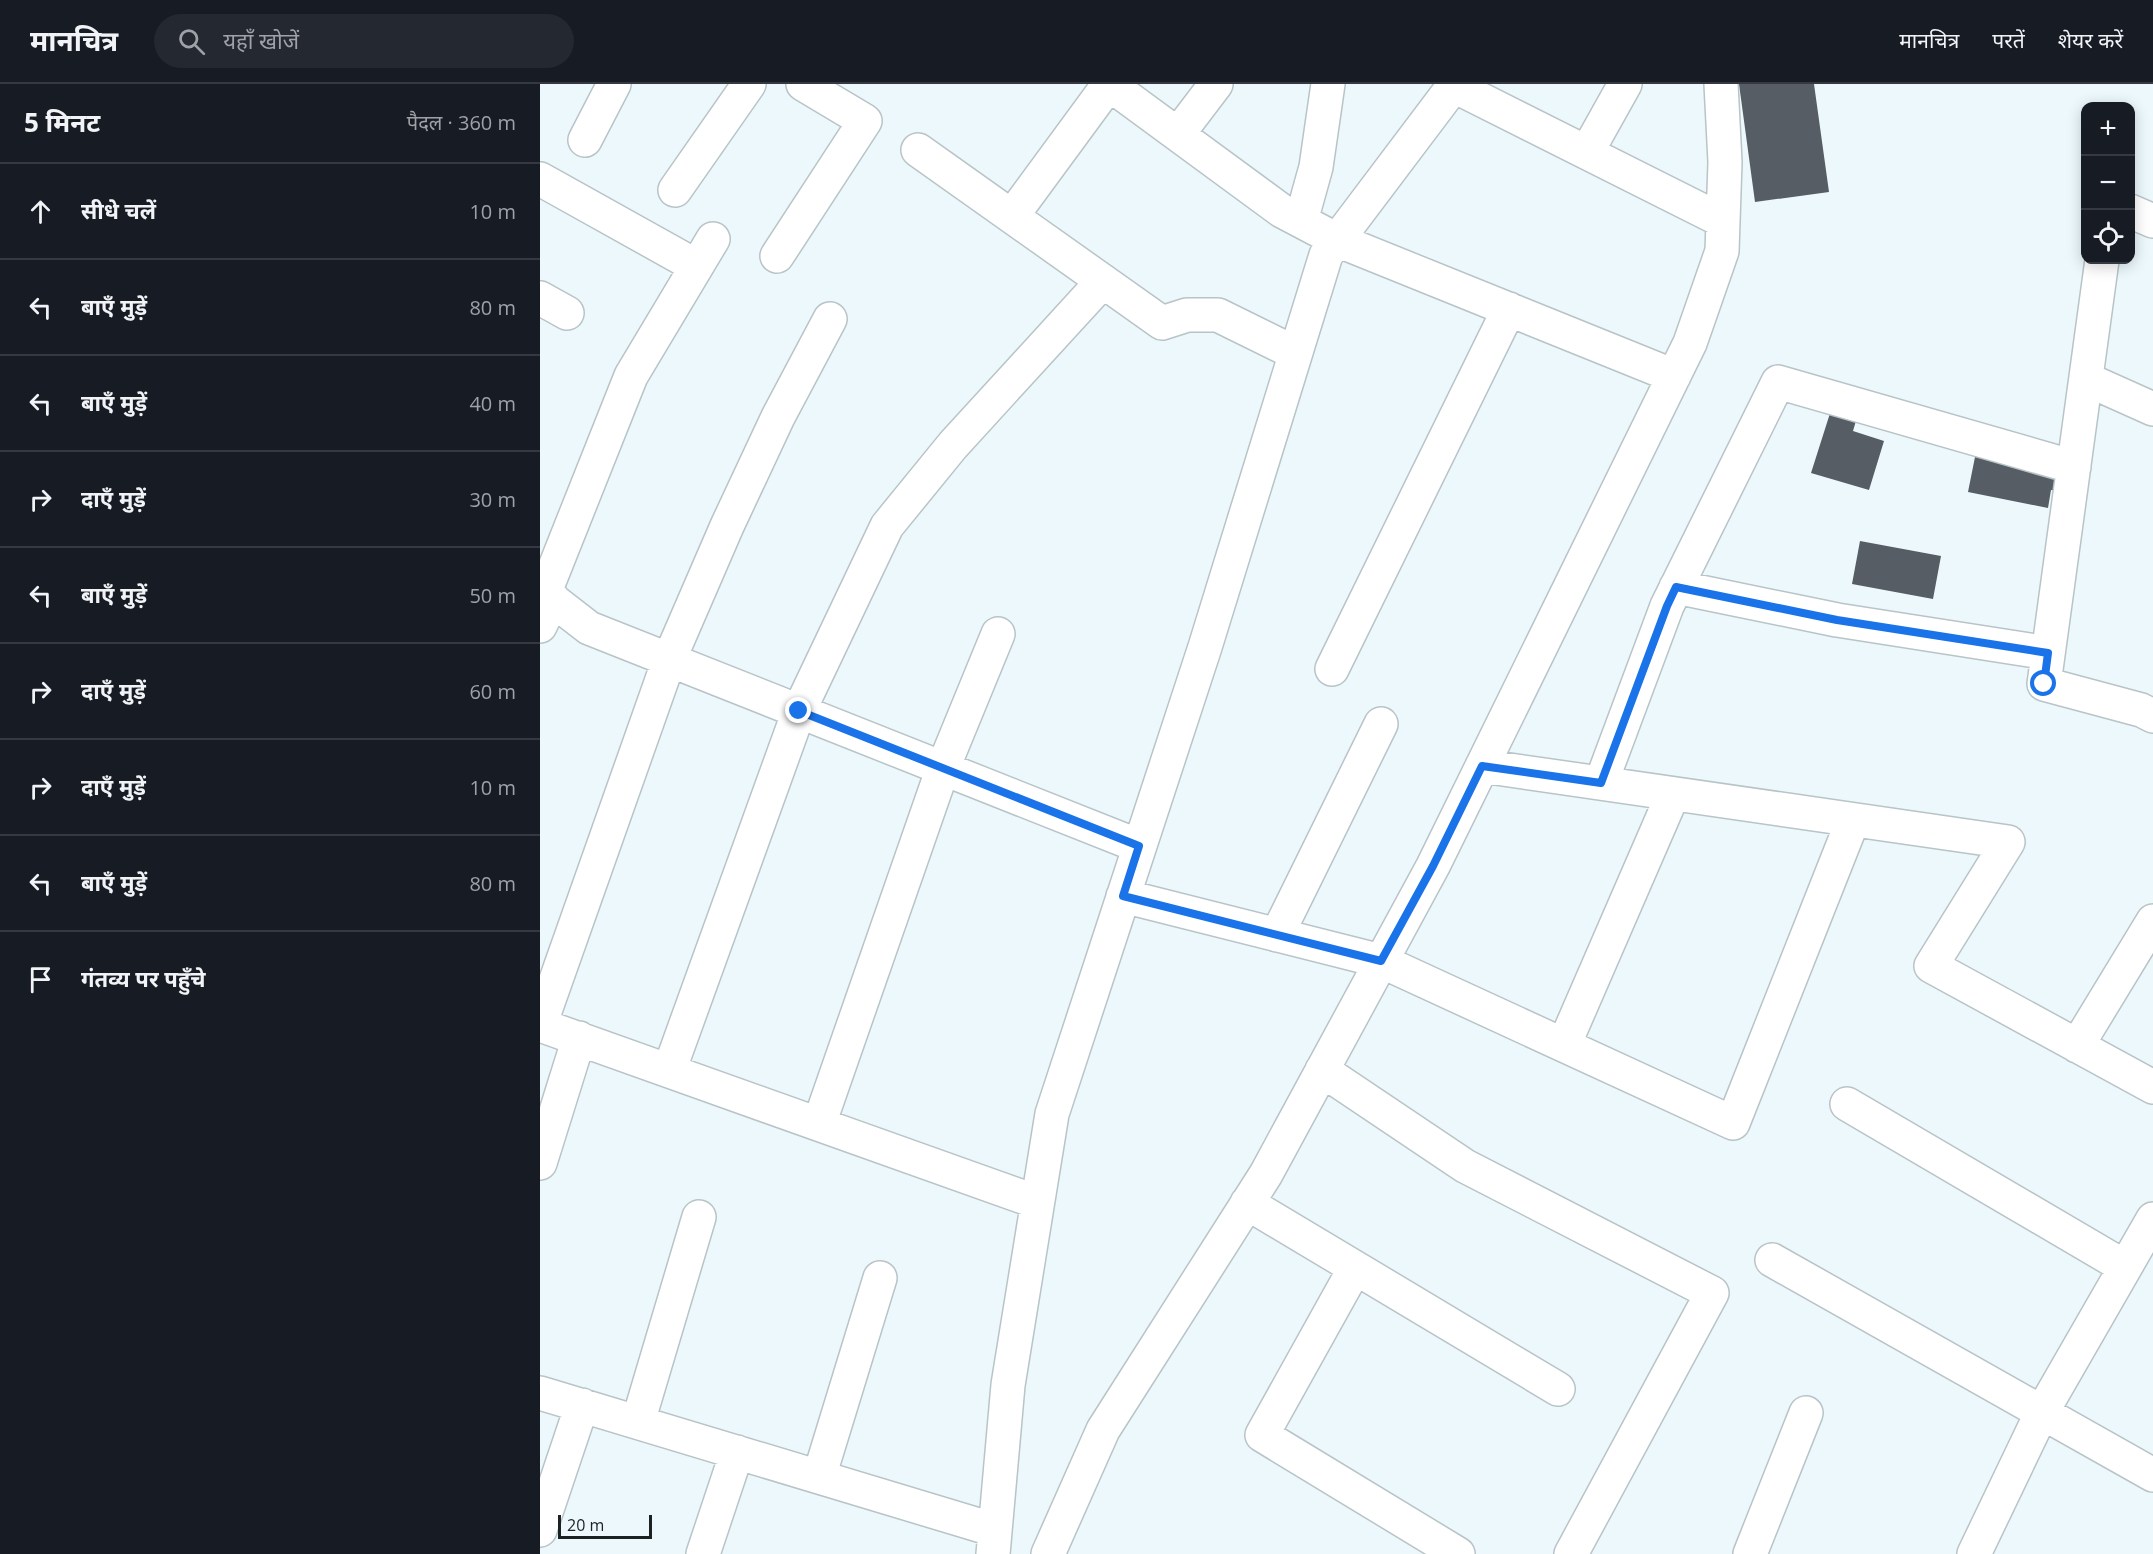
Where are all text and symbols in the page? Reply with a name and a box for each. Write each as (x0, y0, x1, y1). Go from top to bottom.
search box (154, 14, 574, 68)
text: मानचित्र (30, 21, 118, 59)
icon: search (175, 25, 208, 58)
text: यहाँ खोजें (223, 25, 299, 55)
text: मानचित्र (1899, 26, 1959, 54)
text: परतें (1992, 26, 2025, 54)
text: शेयर करें (2058, 26, 2123, 54)
map controls (2081, 102, 2135, 264)
button: + (2081, 102, 2135, 156)
text: 5 मिनट (24, 104, 100, 140)
text: पैदल · 360 m (407, 109, 516, 136)
button: − (2081, 156, 2135, 210)
icon: ahead (24, 195, 57, 228)
text: सीधे चलें (81, 195, 156, 225)
text: 10 m (469, 198, 516, 225)
button: locate (2081, 210, 2135, 264)
icon: left (24, 291, 57, 324)
text: बाएँ मुड़ें (81, 291, 147, 321)
text: 80 m (469, 294, 516, 321)
icon: left (24, 387, 57, 420)
text: बाएँ मुड़ें (81, 387, 147, 417)
text: 40 m (469, 390, 516, 417)
icon: right (24, 483, 57, 516)
text: दाएँ मुड़ें (81, 483, 146, 513)
text: 30 m (469, 486, 516, 513)
icon: left (24, 579, 57, 612)
text: बाएँ मुड़ें (81, 579, 147, 609)
text: 50 m (469, 582, 516, 609)
route start (2030, 670, 2056, 696)
icon: right (24, 675, 57, 708)
text: दाएँ मुड़ें (81, 675, 146, 705)
text: 60 m (469, 678, 516, 705)
route end (785, 697, 811, 723)
icon: right (24, 771, 57, 804)
text: दाएँ मुड़ें (81, 771, 146, 801)
text: 10 m (469, 774, 516, 801)
icon: left (24, 867, 57, 900)
text: बाएँ मुड़ें (81, 867, 147, 897)
text: 80 m (469, 870, 516, 897)
icon: arrive (24, 963, 57, 996)
text: गंतव्य पर पहुँचे (81, 963, 206, 993)
scale bar (558, 1512, 652, 1540)
text: 20 m (567, 1514, 604, 1536)

